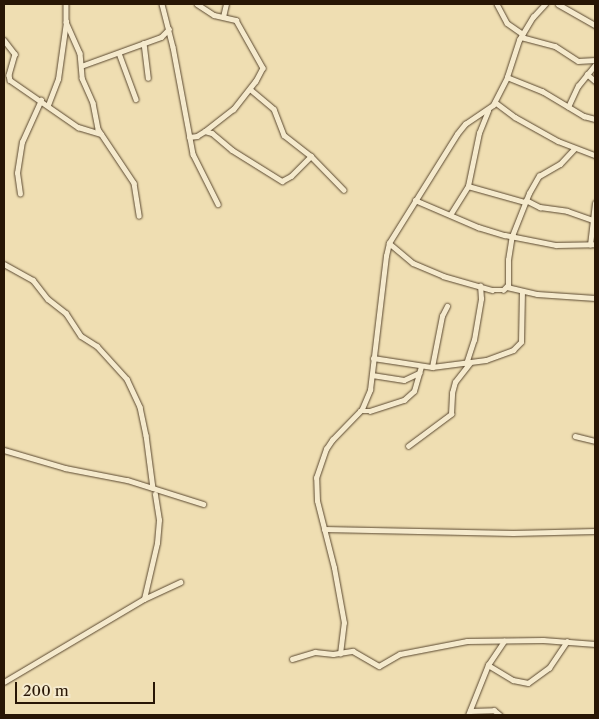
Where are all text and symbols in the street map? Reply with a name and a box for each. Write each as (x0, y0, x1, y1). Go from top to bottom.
scale bar (18, 672, 158, 704)
text: 200 m (23, 681, 69, 700)

